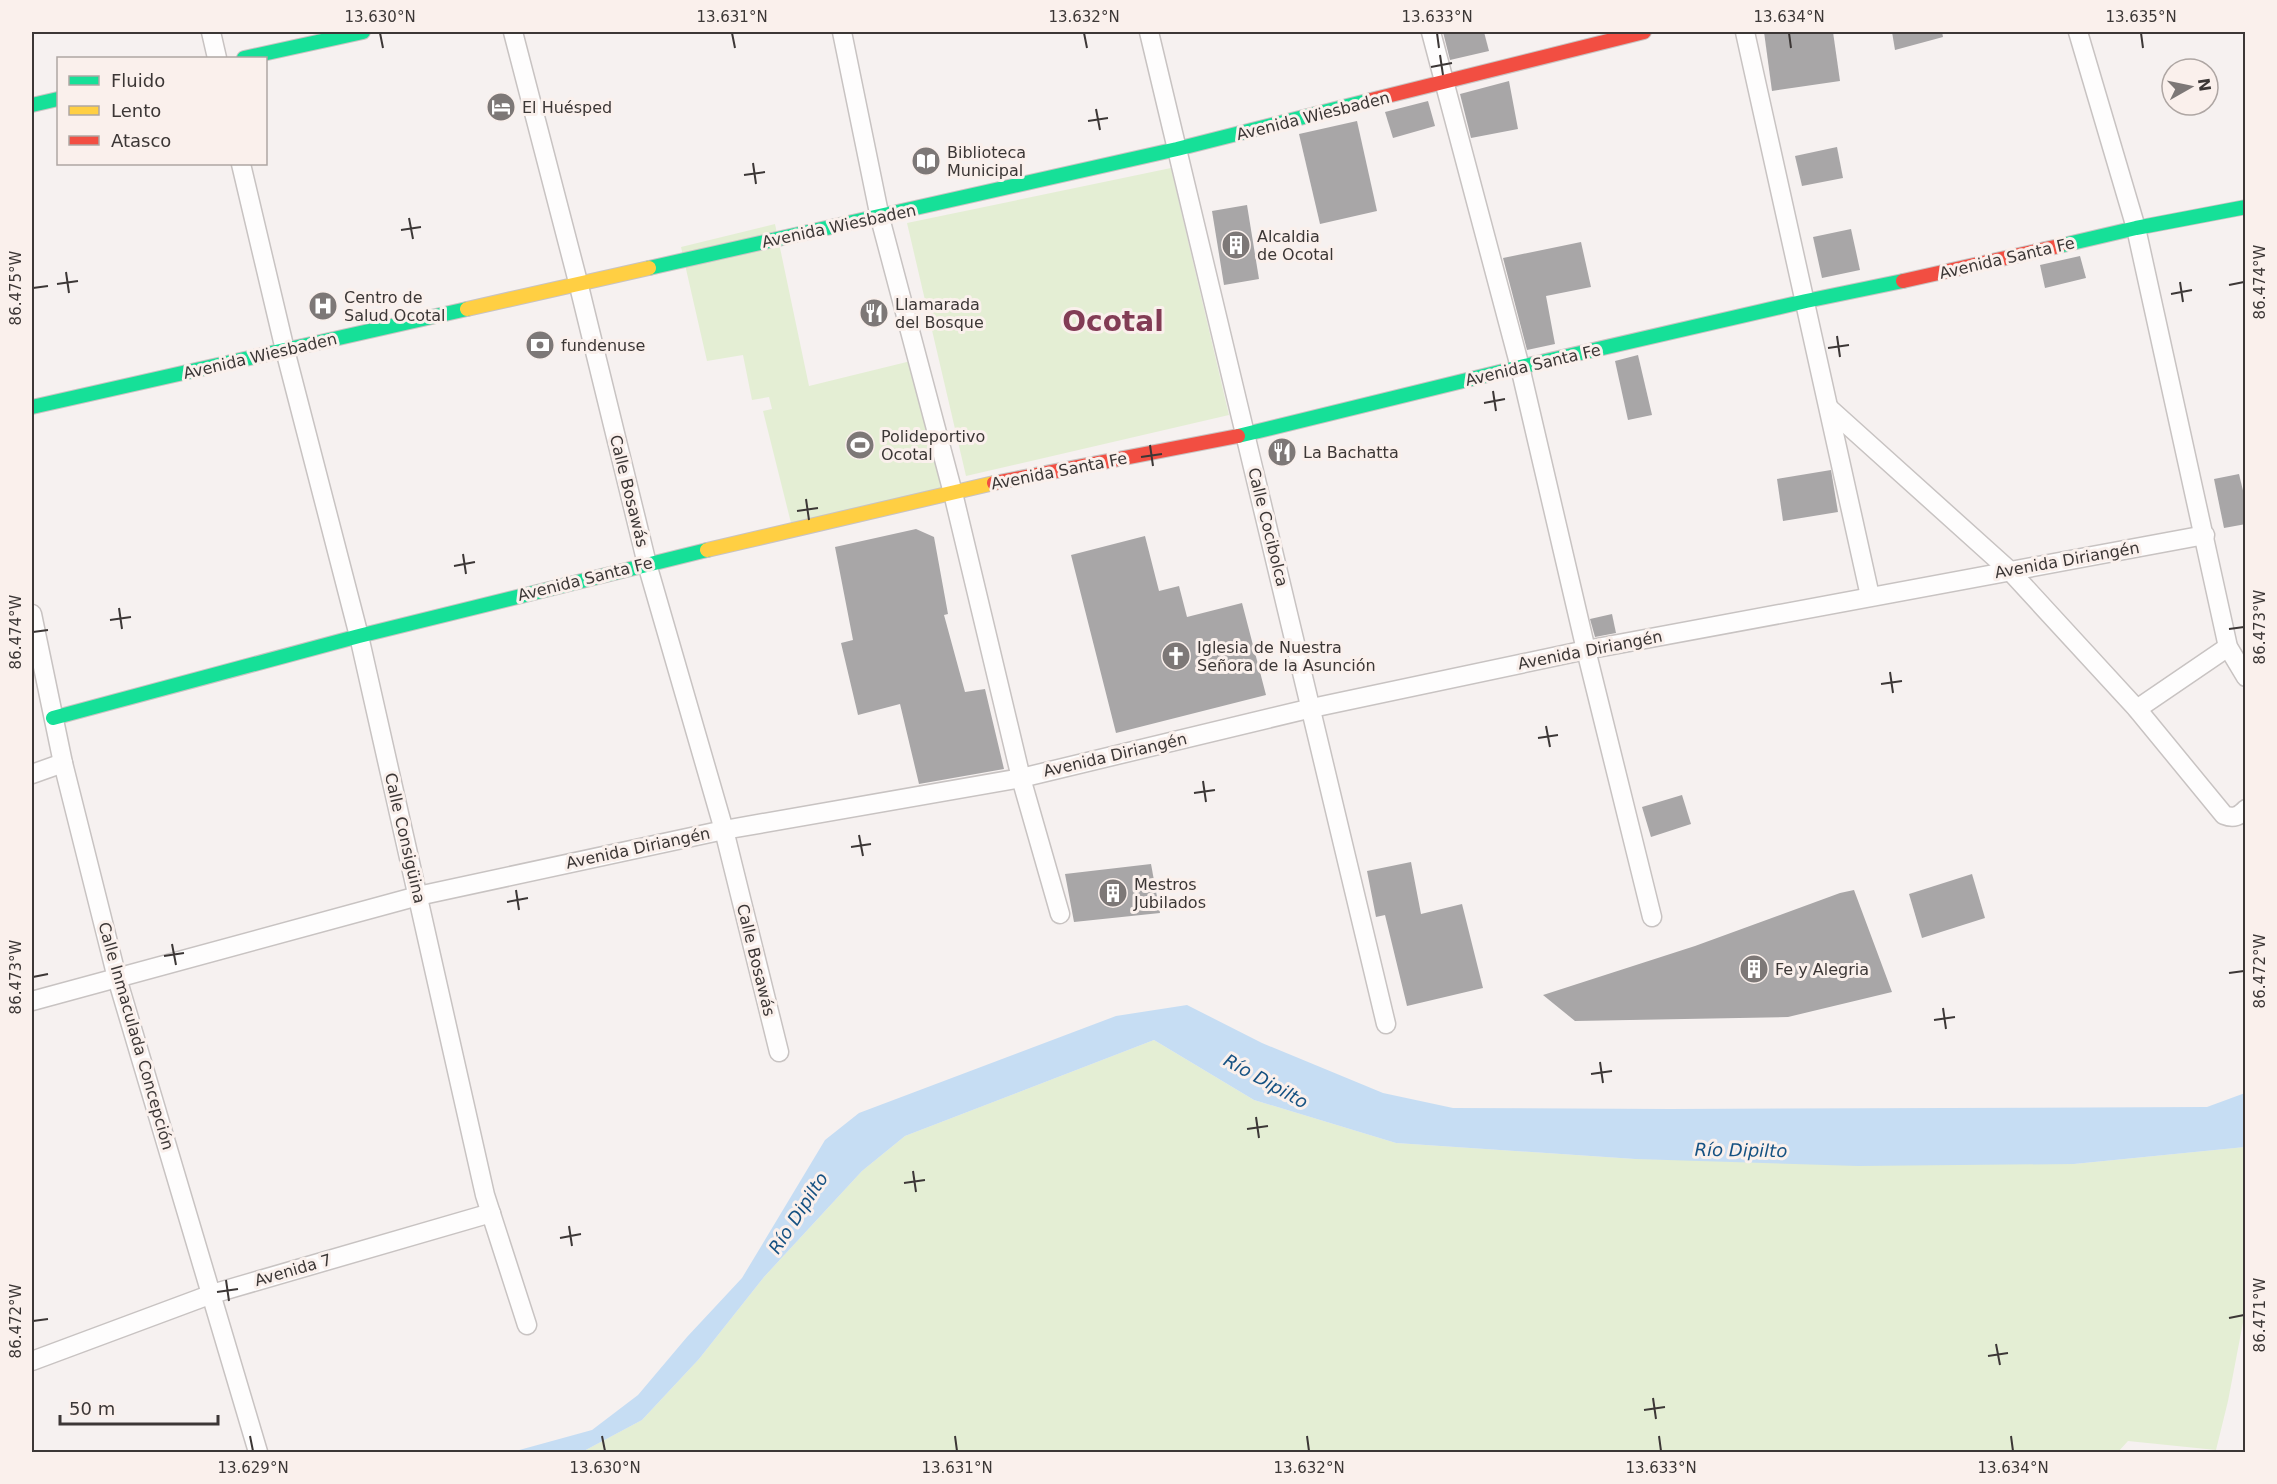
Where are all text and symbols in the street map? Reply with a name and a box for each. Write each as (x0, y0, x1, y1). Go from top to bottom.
text: 13.630°N (344, 8, 416, 26)
text: 13.631°N (696, 8, 768, 26)
text: 13.632°N (1048, 8, 1120, 26)
text: 13.633°N (1401, 8, 1473, 26)
text: 13.634°N (1753, 8, 1825, 26)
text: 13.635°N (2105, 8, 2177, 26)
legend (57, 57, 267, 165)
north arrow (2160, 57, 2220, 117)
text: Fluido (111, 70, 165, 91)
text: N (2194, 77, 2215, 93)
street label: Avenida Wiesbaden (1234, 88, 1392, 144)
hotel icon: El Huésped (485, 91, 517, 123)
place label: El Huésped (522, 98, 612, 117)
text: Lento (111, 100, 161, 121)
text: Atasco (111, 130, 171, 151)
place label: Biblioteca Municipal (947, 143, 1026, 180)
library icon: Biblioteca Municipal (910, 145, 942, 177)
street label: Avenida Wiesbaden (760, 200, 918, 252)
place label: Alcaldia de Ocotal (1257, 227, 1334, 264)
building icon: Alcaldia de Ocotal (1220, 229, 1252, 261)
street label: Avenida Santa Fe (1937, 233, 2077, 283)
text: 86.474°W (2251, 244, 2269, 319)
text: 86.475°W (7, 250, 25, 325)
place label: Centro de Salud Ocotal (344, 288, 446, 325)
hospital icon: Centro de Salud Ocotal (307, 290, 339, 322)
place label: Llamarada del Bosque (895, 295, 984, 332)
restaurant icon: Llamarada del Bosque (858, 297, 890, 329)
district label: Ocotal (1062, 305, 1164, 338)
street label: Avenida Wiesbaden (181, 329, 339, 383)
bank icon: fundenuse (524, 329, 556, 361)
place label: fundenuse (561, 336, 645, 355)
street label: Avenida Santa Fe (1463, 340, 1603, 390)
place label: Polideportivo Ocotal (881, 427, 985, 464)
sports icon: Polideportivo Ocotal (844, 429, 876, 461)
street label: Calle Bosawás (606, 433, 652, 549)
restaurant icon: La Bachatta (1266, 436, 1298, 468)
place label: La Bachatta (1303, 443, 1399, 462)
street label: Avenida Santa Fe (989, 448, 1129, 494)
street label: Calle Cocibolca (1244, 466, 1292, 588)
street label: Avenida Diriangén (1993, 538, 2141, 582)
street label: Avenida Santa Fe (516, 553, 654, 605)
text: 86.473°W (2251, 589, 2269, 664)
text: 86.474°W (7, 594, 25, 669)
street label: Avenida Diriangén (1516, 627, 1664, 673)
place label: Iglesia de Nuestra Señora de la Asunción (1197, 638, 1376, 675)
church icon: Iglesia de Nuestra Señora de la Asunción (1160, 640, 1192, 672)
street label: Avenida Diriangén (1041, 729, 1189, 781)
street label: Calle Consigüina (381, 771, 429, 905)
street label: Avenida Diriangén (564, 823, 712, 873)
place label: Mestros Jubilados (1133, 875, 1206, 912)
building icon: Mestros Jubilados (1097, 877, 1129, 909)
street label: Calle Bosawás (733, 902, 779, 1018)
street label: Calle Inmaculada Concepción (94, 920, 178, 1152)
text: 86.472°W (2251, 933, 2269, 1008)
text: 86.473°W (7, 939, 25, 1014)
building icon: Fe y Alegria (1738, 953, 1770, 985)
place label: Fe y Alegria (1775, 960, 1869, 979)
water label: Río Dipilto (1220, 1049, 1312, 1113)
water label: Río Dipilto (1695, 1139, 1787, 1161)
water label: Río Dipilto (764, 1168, 832, 1258)
street label: Avenida 7 (252, 1250, 334, 1290)
text: 86.471°W (2251, 1277, 2269, 1352)
text: 86.472°W (7, 1283, 25, 1358)
scale bar (60, 1388, 218, 1426)
text: 50 m (69, 1398, 115, 1419)
text: 13.629°N (217, 1459, 289, 1477)
text: 13.630°N (569, 1459, 641, 1477)
text: 13.631°N (921, 1459, 993, 1477)
text: 13.632°N (1273, 1459, 1345, 1477)
text: 13.633°N (1625, 1459, 1697, 1477)
text: 13.634°N (1977, 1459, 2049, 1477)

